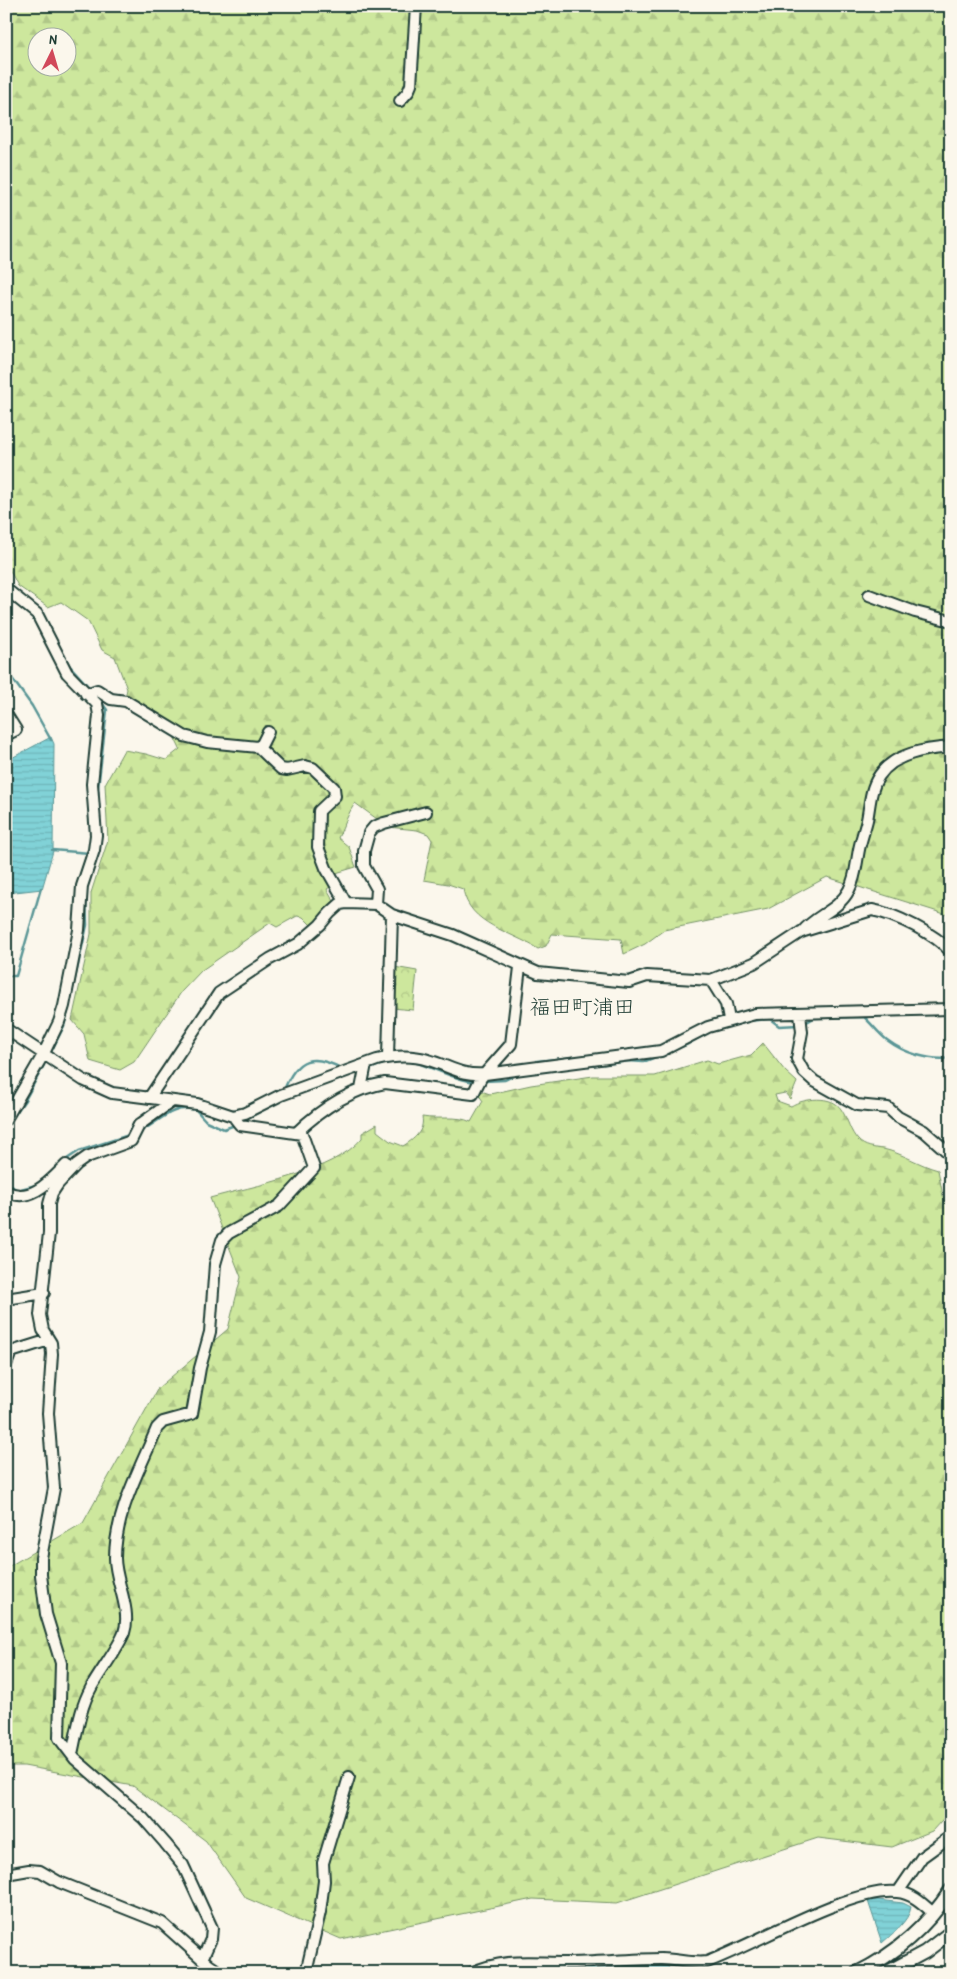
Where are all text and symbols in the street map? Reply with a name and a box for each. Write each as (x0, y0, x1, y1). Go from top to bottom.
north arrow (28, 28, 78, 78)
text: N (49, 29, 58, 48)
district label: 福田町浦田 (530, 992, 635, 1021)

